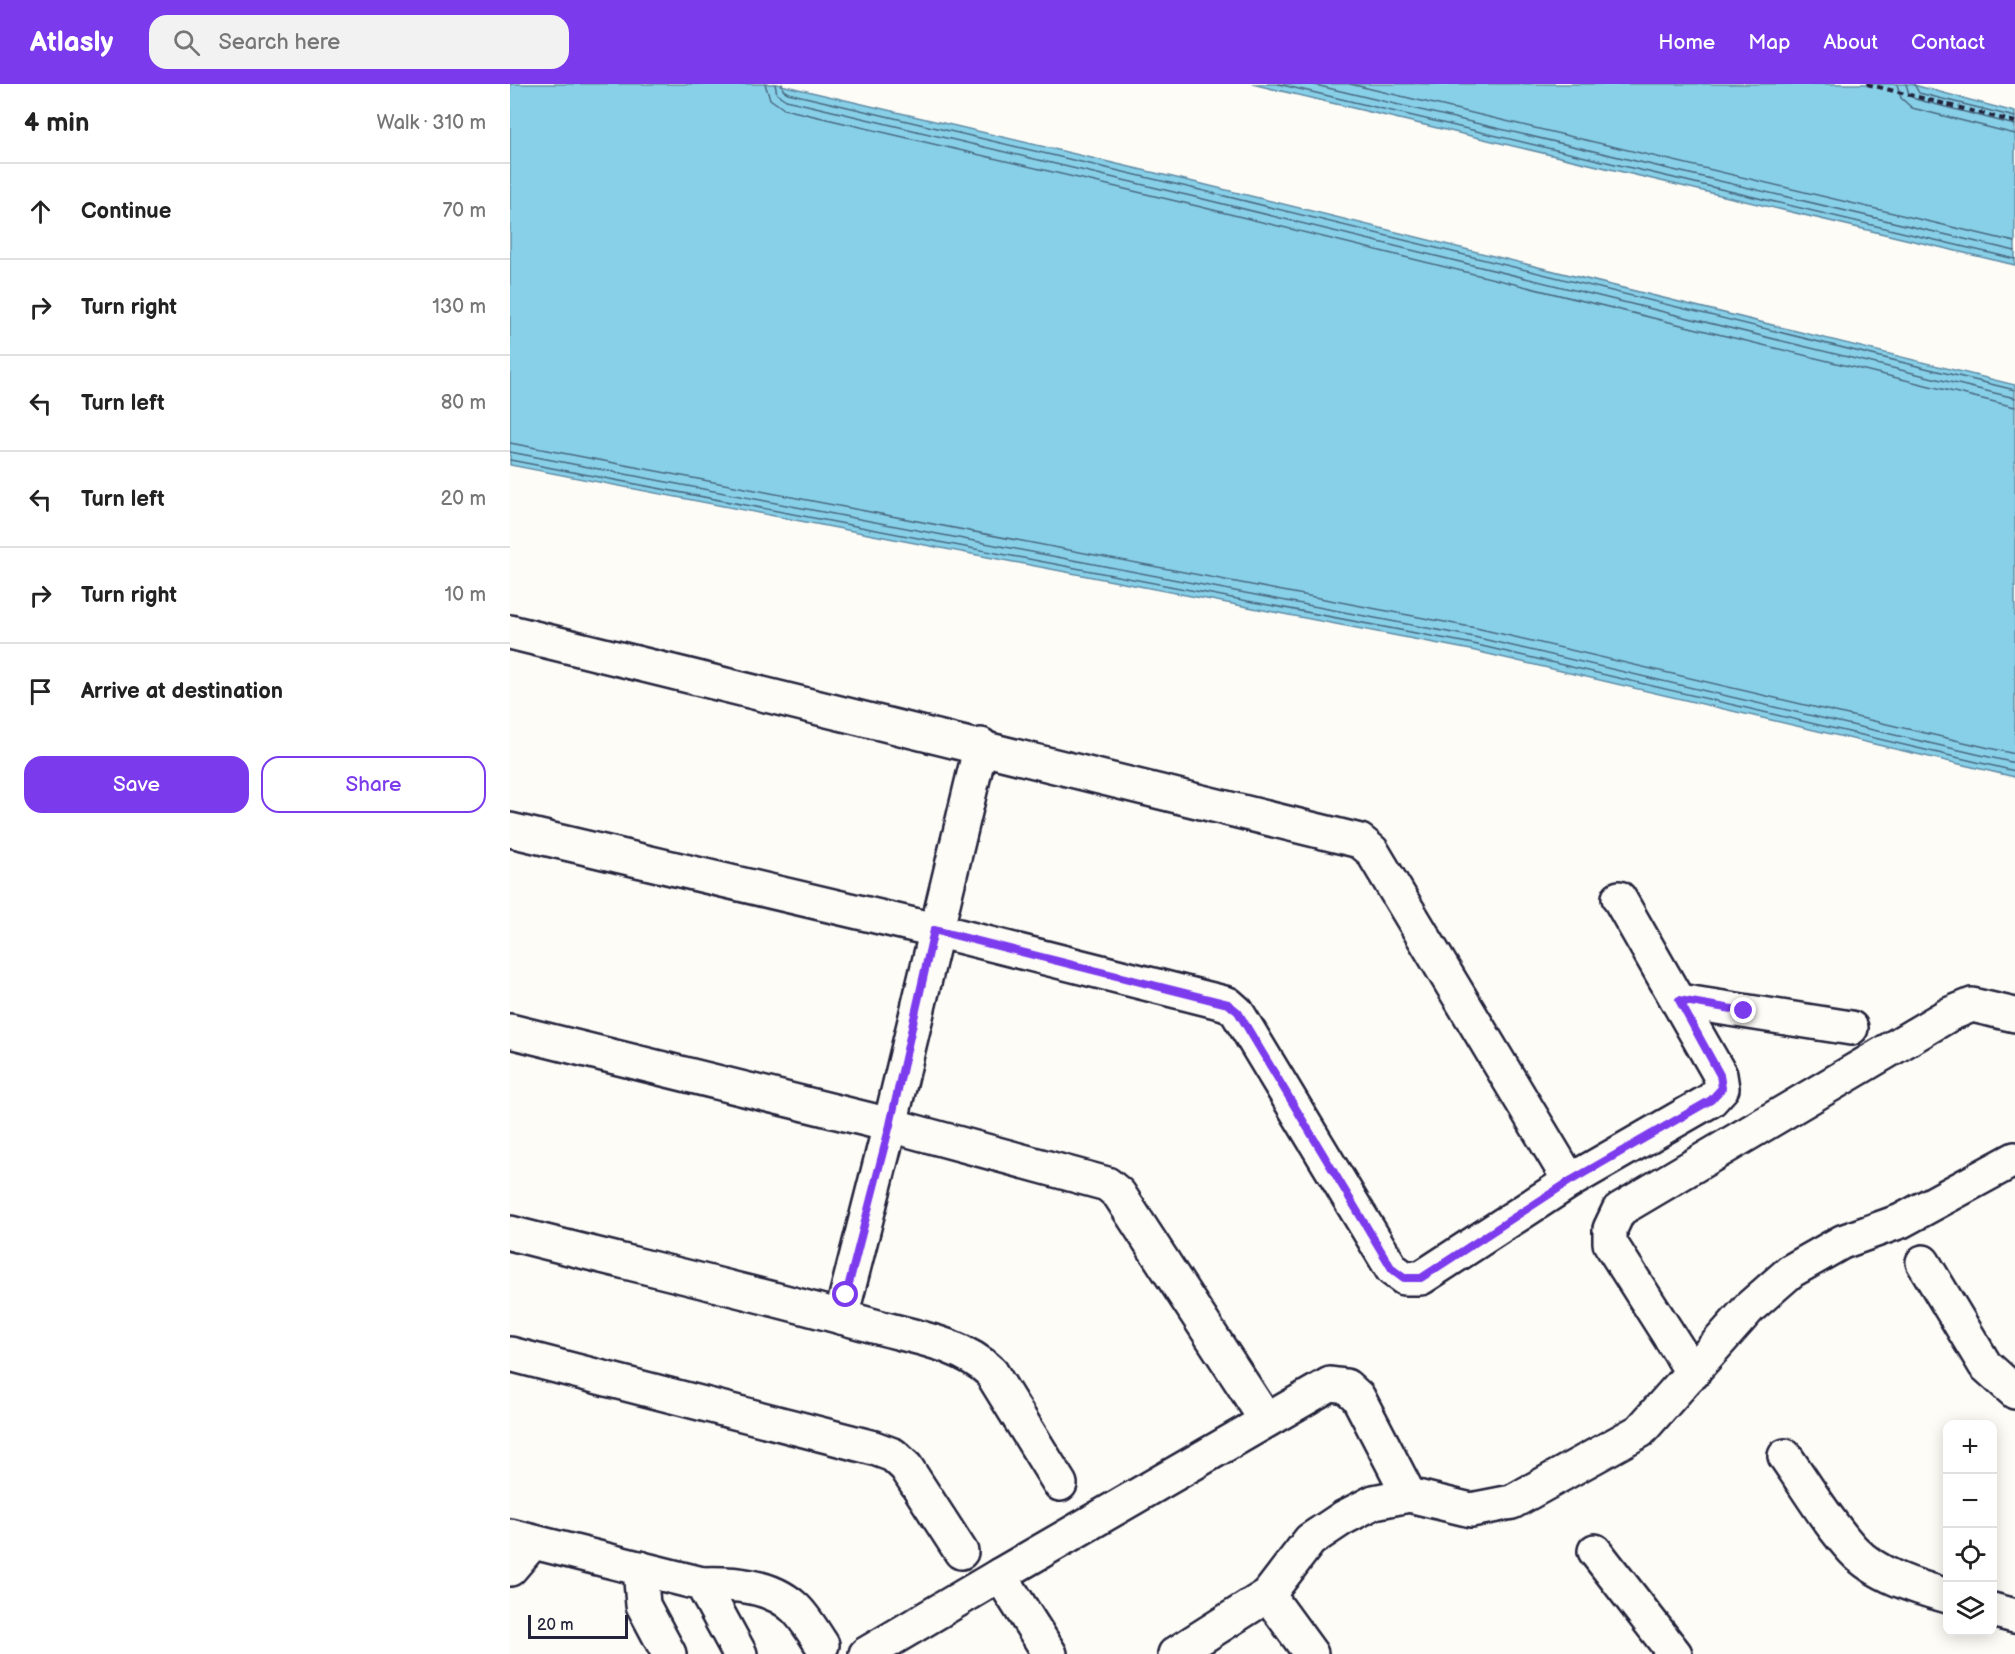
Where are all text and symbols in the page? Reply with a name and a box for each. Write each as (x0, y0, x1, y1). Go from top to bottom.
search box (149, 15, 569, 69)
text: Atlasly (30, 26, 113, 59)
icon: search (170, 26, 203, 59)
text: Search here (218, 29, 340, 56)
text: Home (1658, 30, 1715, 55)
text: Map (1748, 30, 1790, 55)
text: About (1823, 30, 1878, 55)
text: Contact (1911, 30, 1985, 55)
text: 4 min (24, 108, 89, 139)
text: Walk · 310 m (377, 111, 486, 135)
icon: ahead (24, 195, 57, 228)
text: Continue (81, 198, 171, 225)
text: 70 m (442, 199, 486, 223)
icon: right (24, 291, 57, 324)
text: Turn right (81, 294, 177, 321)
text: 130 m (432, 295, 486, 319)
icon: left (24, 387, 57, 420)
text: Turn left (81, 390, 165, 417)
text: 80 m (441, 391, 486, 415)
icon: left (24, 483, 57, 516)
text: Turn left (81, 486, 165, 513)
text: 20 m (441, 487, 486, 511)
icon: right (24, 579, 57, 612)
text: Turn right (81, 582, 177, 609)
text: 10 m (445, 583, 486, 607)
icon: arrive (24, 675, 57, 708)
text: Arrive at destination (81, 678, 283, 705)
button: Save (24, 756, 249, 813)
button: Share (261, 756, 486, 813)
route end (1730, 997, 1756, 1023)
route start (832, 1281, 858, 1307)
map controls (1943, 1420, 1997, 1636)
button: + (1943, 1420, 1997, 1474)
button: − (1943, 1474, 1997, 1528)
button: locate (1943, 1528, 1997, 1582)
button: layers (1943, 1582, 1997, 1636)
scale bar (528, 1612, 628, 1640)
text: 20 m (537, 1616, 573, 1635)

